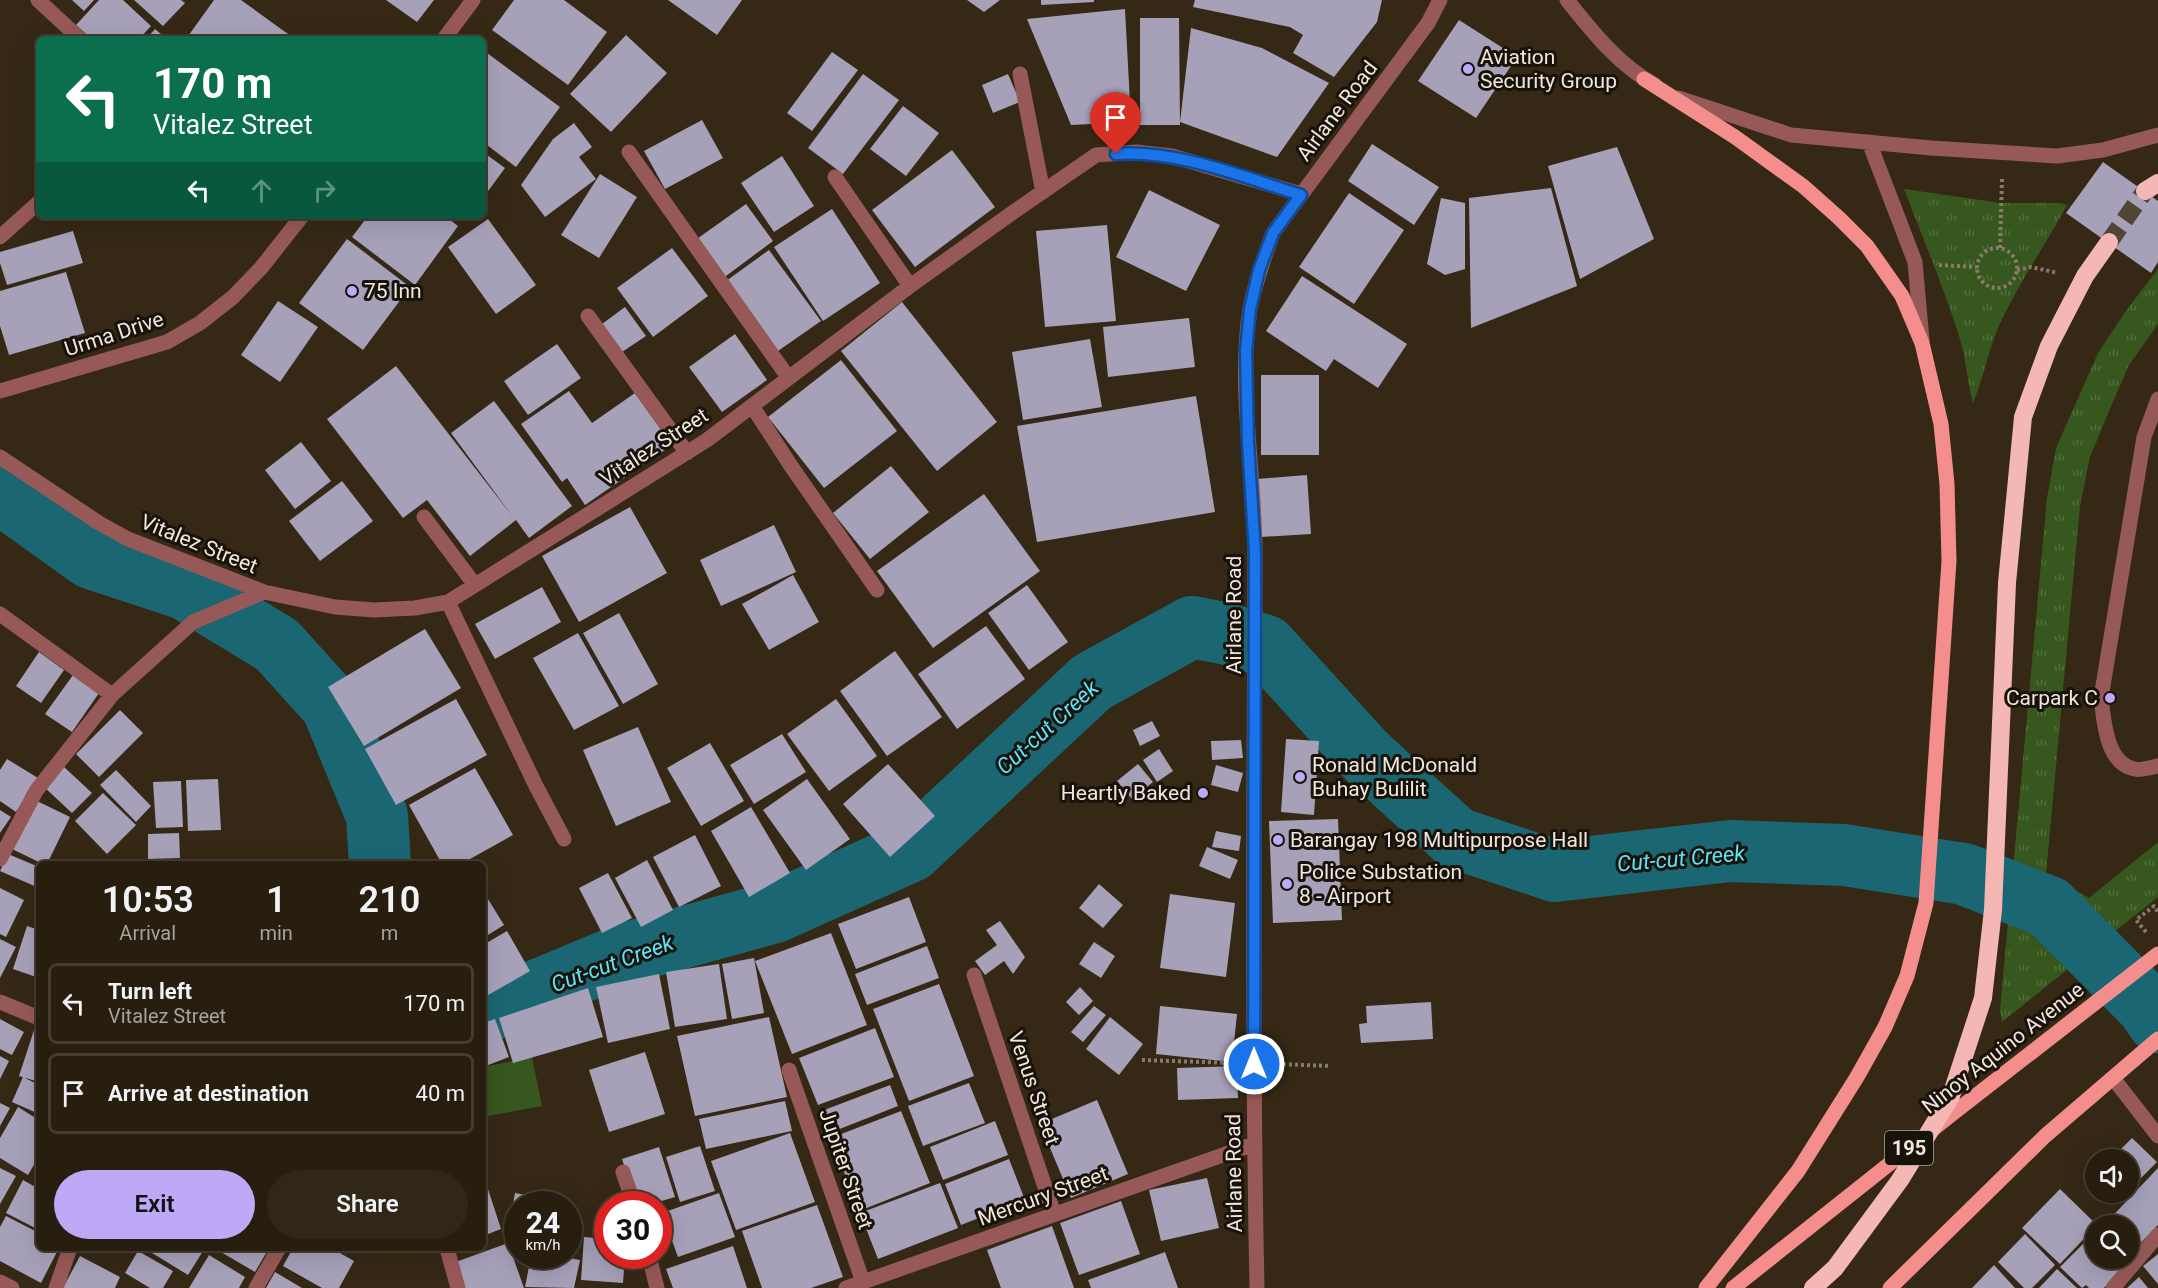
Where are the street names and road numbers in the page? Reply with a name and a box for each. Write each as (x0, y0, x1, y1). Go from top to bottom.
street label: Airlane Road (1292, 56, 1382, 166)
street label: Urma Drive (61, 307, 167, 361)
street label: Vitalez Street (595, 403, 713, 491)
street label: Vitalez Street (137, 510, 261, 578)
street label: Airlane Road (1222, 556, 1246, 674)
street label: Ninoy Aquino Avenue (1917, 977, 2089, 1119)
street label: Venus Street (1003, 1028, 1065, 1148)
street label: Jupiter Street (814, 1106, 878, 1232)
street label: Airlane Road (1221, 1114, 1247, 1232)
road number: 195 (1885, 1131, 1933, 1165)
street label: Mercury Street (975, 1161, 1112, 1231)

